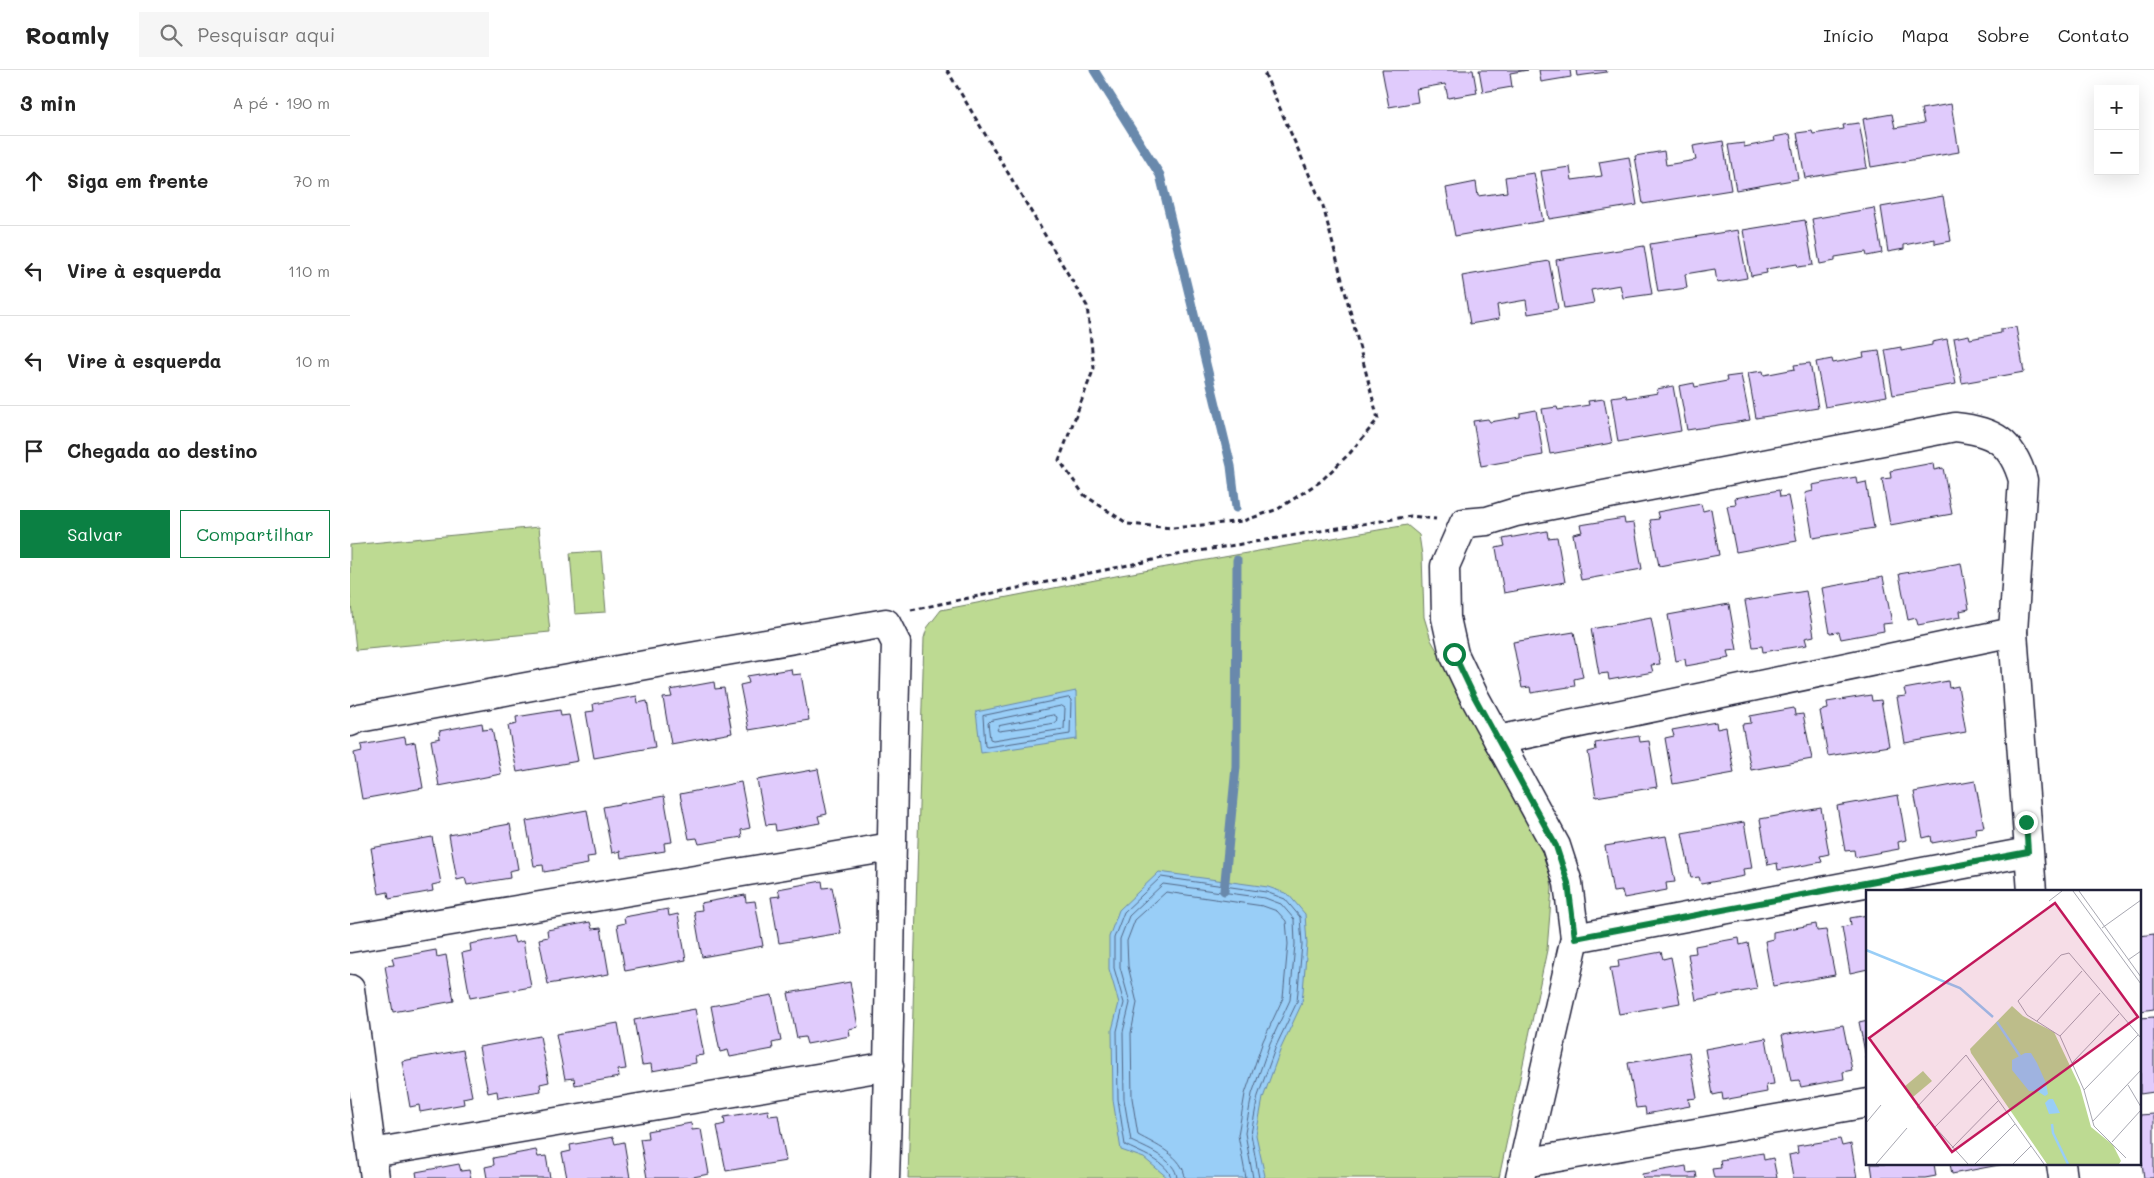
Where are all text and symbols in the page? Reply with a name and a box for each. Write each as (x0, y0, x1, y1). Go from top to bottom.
search box (139, 12, 489, 57)
text: Roamly (25, 19, 109, 50)
icon: search (157, 21, 185, 49)
text: Pesquisar aqui (197, 22, 335, 47)
text: Início (1823, 23, 1873, 47)
text: Mapa (1901, 23, 1949, 47)
text: Sobre (1977, 23, 2030, 47)
text: Contato (2058, 23, 2129, 47)
map controls (2094, 85, 2139, 175)
button: + (2094, 85, 2139, 130)
text: 3 min (20, 89, 76, 116)
text: A pé · 190 m (232, 92, 330, 113)
button: − (2094, 130, 2139, 175)
icon: ahead (20, 167, 48, 195)
text: Siga em frente (67, 168, 208, 193)
text: 70 m (293, 170, 330, 191)
icon: left (20, 257, 48, 285)
text: Vire à esquerda (67, 258, 222, 283)
text: 110 m (288, 260, 330, 281)
icon: left (20, 347, 48, 375)
text: Vire à esquerda (67, 348, 222, 373)
text: 10 m (295, 350, 330, 371)
icon: arrive (20, 437, 48, 465)
text: Chegada ao destino (67, 438, 257, 463)
button: Salvar (20, 510, 170, 558)
button: Compartilhar (180, 510, 330, 558)
route start (1443, 643, 1466, 666)
route end (2015, 811, 2038, 834)
inset map (1866, 890, 2142, 1166)

